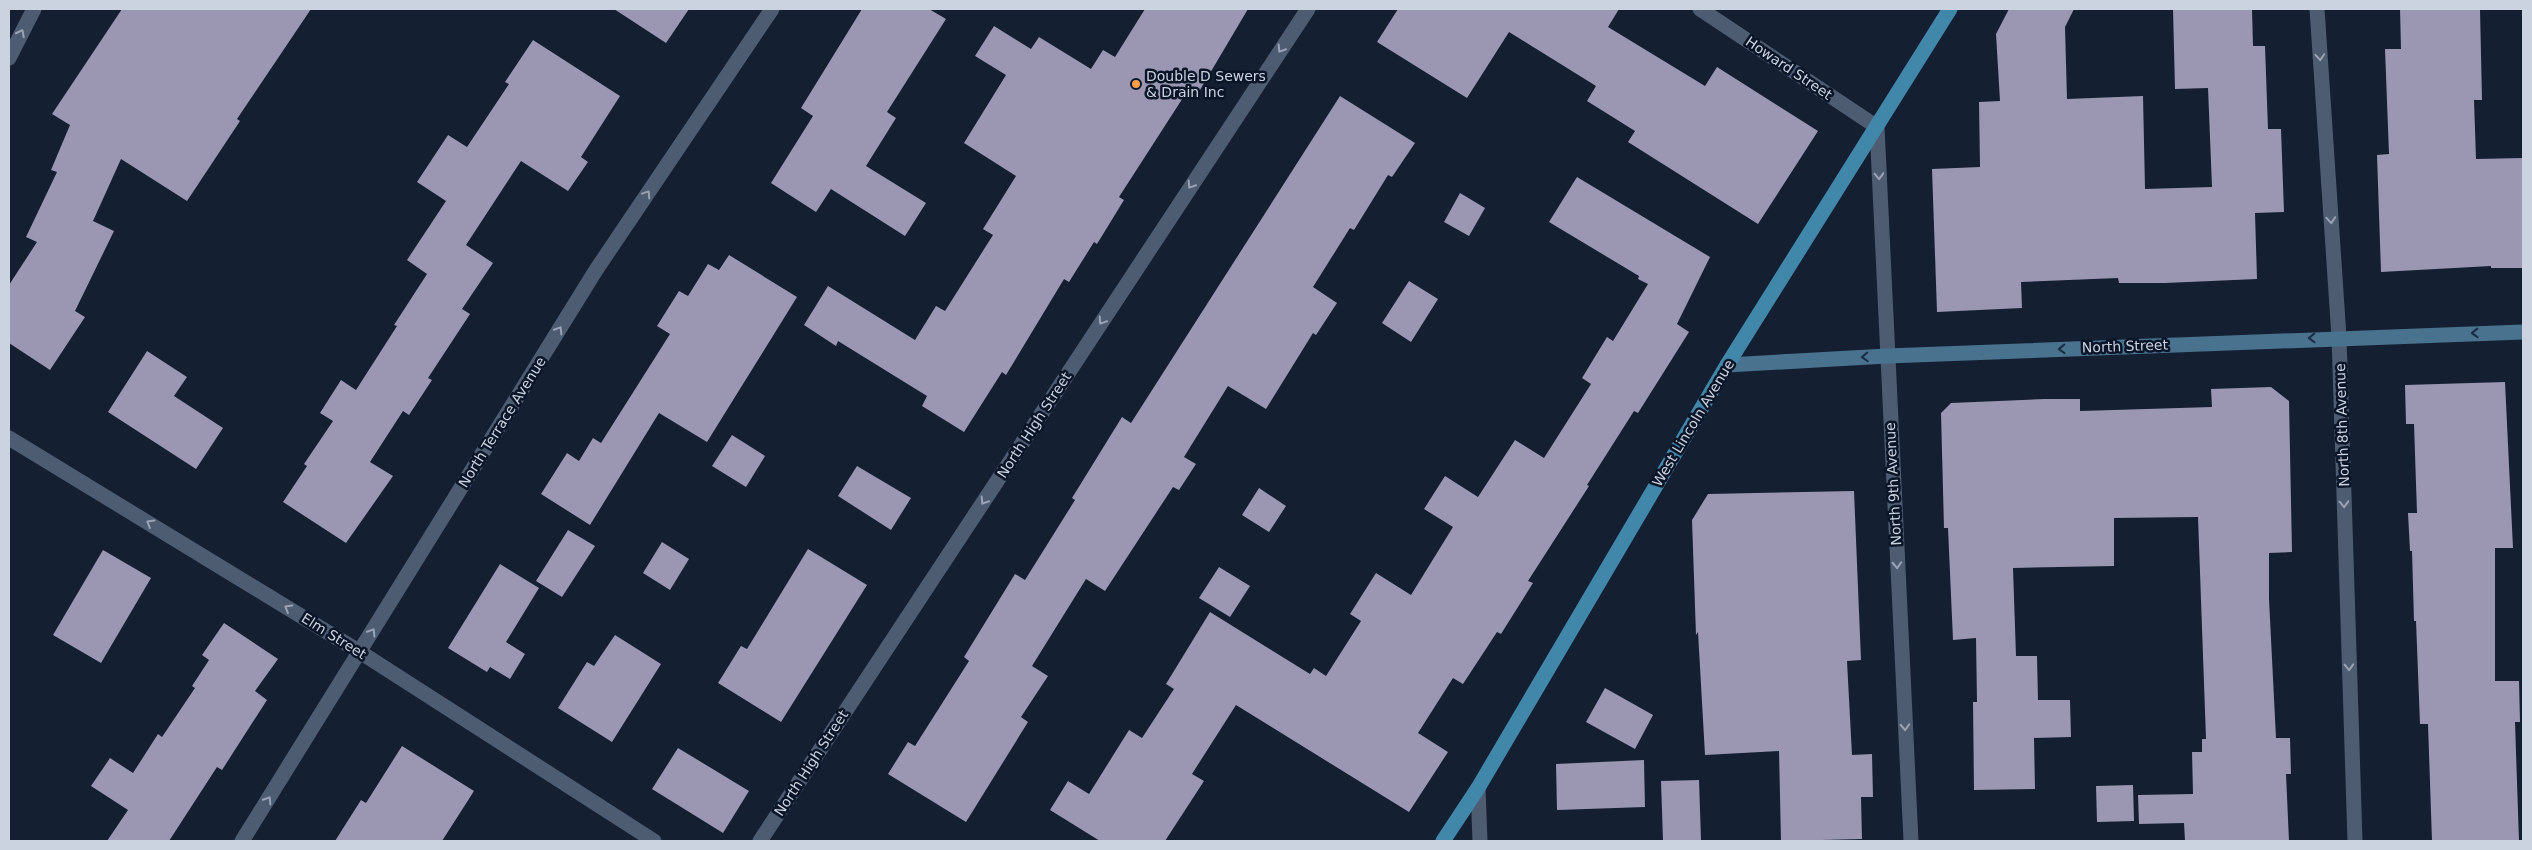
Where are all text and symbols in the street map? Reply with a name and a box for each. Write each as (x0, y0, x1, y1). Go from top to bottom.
one-way arrow (15, 29, 25, 38)
street label: Howard Street (1743, 33, 1836, 103)
one-way arrow (1278, 44, 1287, 53)
one-way arrow (2314, 54, 2325, 62)
place label: Double D Sewers & Drain Inc (1146, 68, 1266, 100)
marker: Double D Sewers & Drain Inc (1130, 78, 1142, 90)
one-way arrow (1874, 172, 1885, 180)
one-way arrow (1188, 180, 1198, 189)
one-way arrow (641, 190, 650, 200)
one-way arrow (2325, 216, 2336, 224)
one-way arrow (1099, 315, 1108, 325)
one-way arrow (552, 327, 562, 336)
one-way arrow (2470, 328, 2478, 338)
one-way arrow (2308, 333, 2316, 344)
street label: North Street (2082, 336, 2169, 355)
one-way arrow (2058, 343, 2066, 354)
one-way arrow (1861, 351, 1869, 362)
street label: North Terrace Avenue (455, 354, 549, 490)
street label: West Lincoln Avenue (1649, 357, 1737, 489)
street label: North 8th Avenue (2332, 363, 2352, 487)
street label: North High Street (994, 369, 1074, 481)
street label: North 9th Avenue (1882, 422, 1904, 546)
one-way arrow (981, 495, 990, 504)
one-way arrow (2339, 500, 2349, 508)
one-way arrow (146, 520, 155, 530)
one-way arrow (1892, 561, 1903, 569)
one-way arrow (285, 605, 294, 614)
street label: Elm Street (299, 610, 370, 662)
one-way arrow (366, 629, 375, 638)
one-way arrow (2344, 663, 2355, 671)
street label: North High Street (771, 707, 851, 819)
one-way arrow (1900, 724, 1911, 732)
one-way arrow (261, 796, 271, 805)

